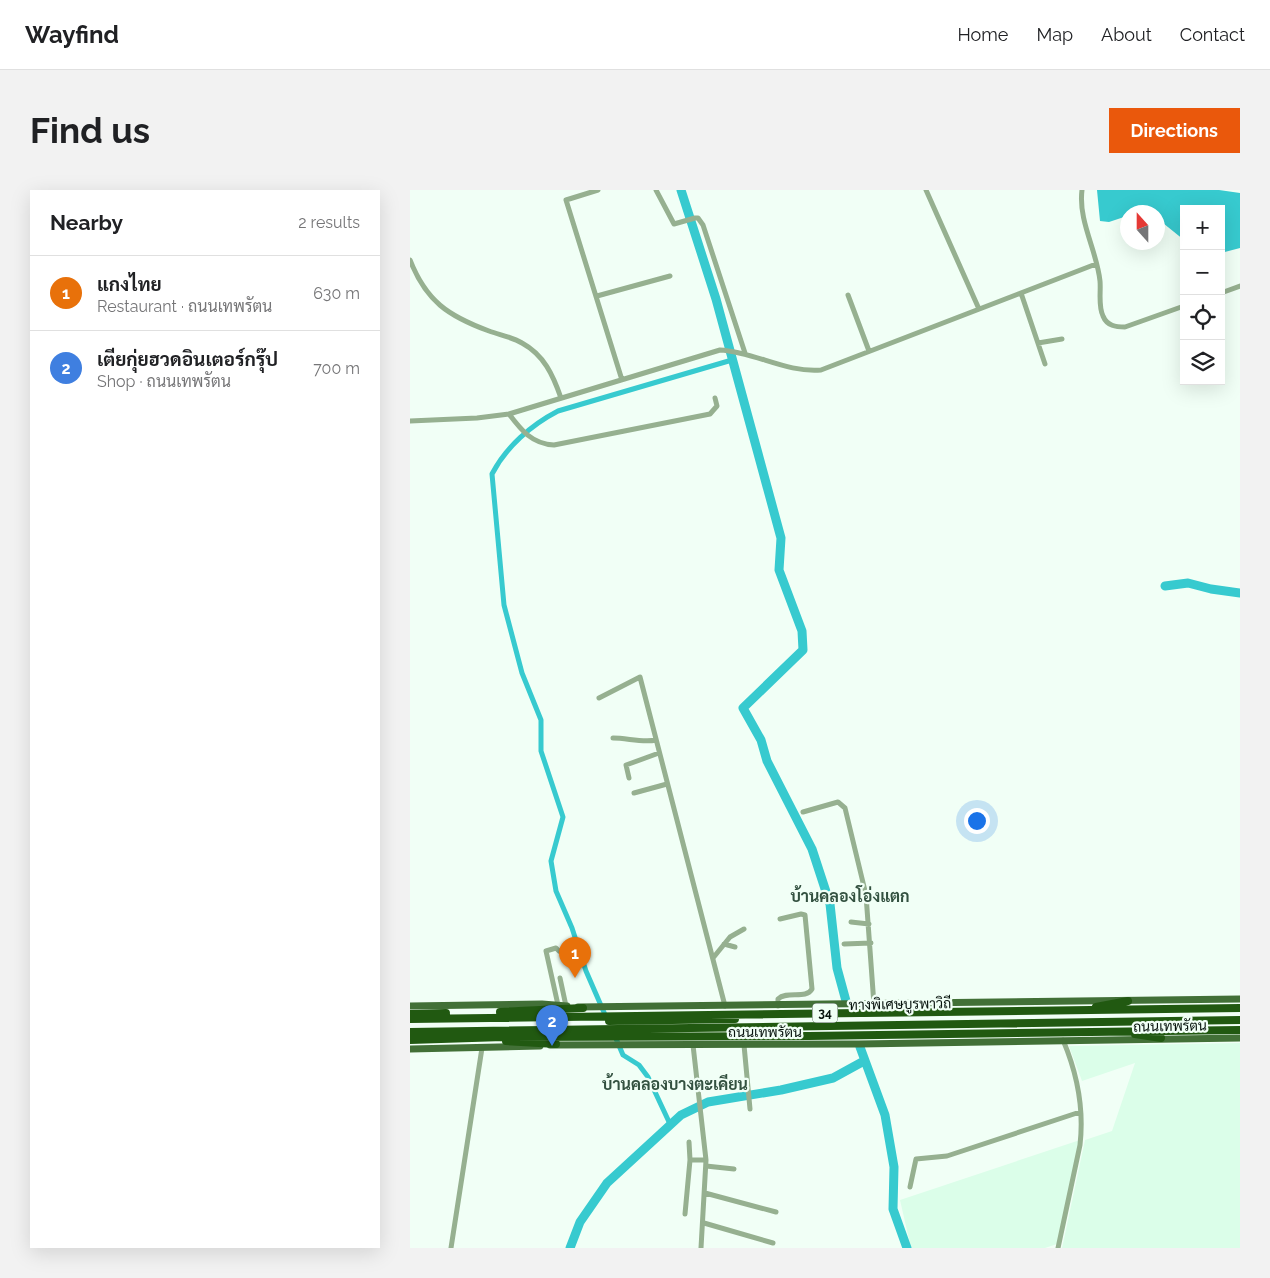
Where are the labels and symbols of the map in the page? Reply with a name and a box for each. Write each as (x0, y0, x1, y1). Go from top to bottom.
north arrow (1120, 205, 1165, 250)
your location (964, 808, 990, 834)
district label: บ้านคลองโอ่งแตก (790, 885, 910, 906)
pin: 1 (559, 937, 591, 978)
street label: ทางพิเศษบูรพาวิถี (849, 994, 951, 1015)
road number: 34 (812, 1004, 838, 1022)
pin: 2 (536, 1005, 568, 1046)
street label: ถนนเทพรัตน (1133, 1017, 1207, 1035)
street label: ถนนเทพรัตน (728, 1024, 802, 1040)
district label: บ้านคลองบางตะเคียน (602, 1073, 748, 1094)

